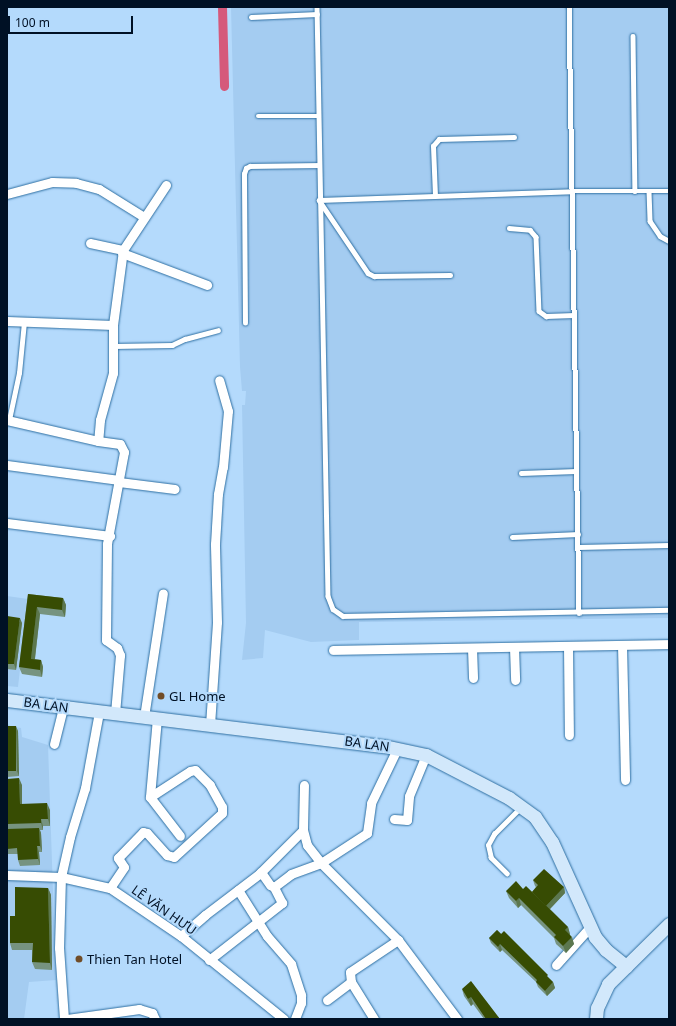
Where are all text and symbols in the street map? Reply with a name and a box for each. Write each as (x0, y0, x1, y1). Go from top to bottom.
scale bar (10, 8, 135, 34)
text: 100 m (15, 14, 50, 31)
place label: GL Home (169, 688, 226, 704)
marker: GL Home (156, 691, 166, 701)
street label: BA LAN (23, 694, 69, 716)
street label: BA LAN (344, 733, 390, 755)
street label: LÊ VĂN HƯU (129, 882, 199, 938)
place label: Thien Tan Hotel (87, 951, 182, 967)
marker: Thien Tan Hotel (74, 954, 84, 964)

